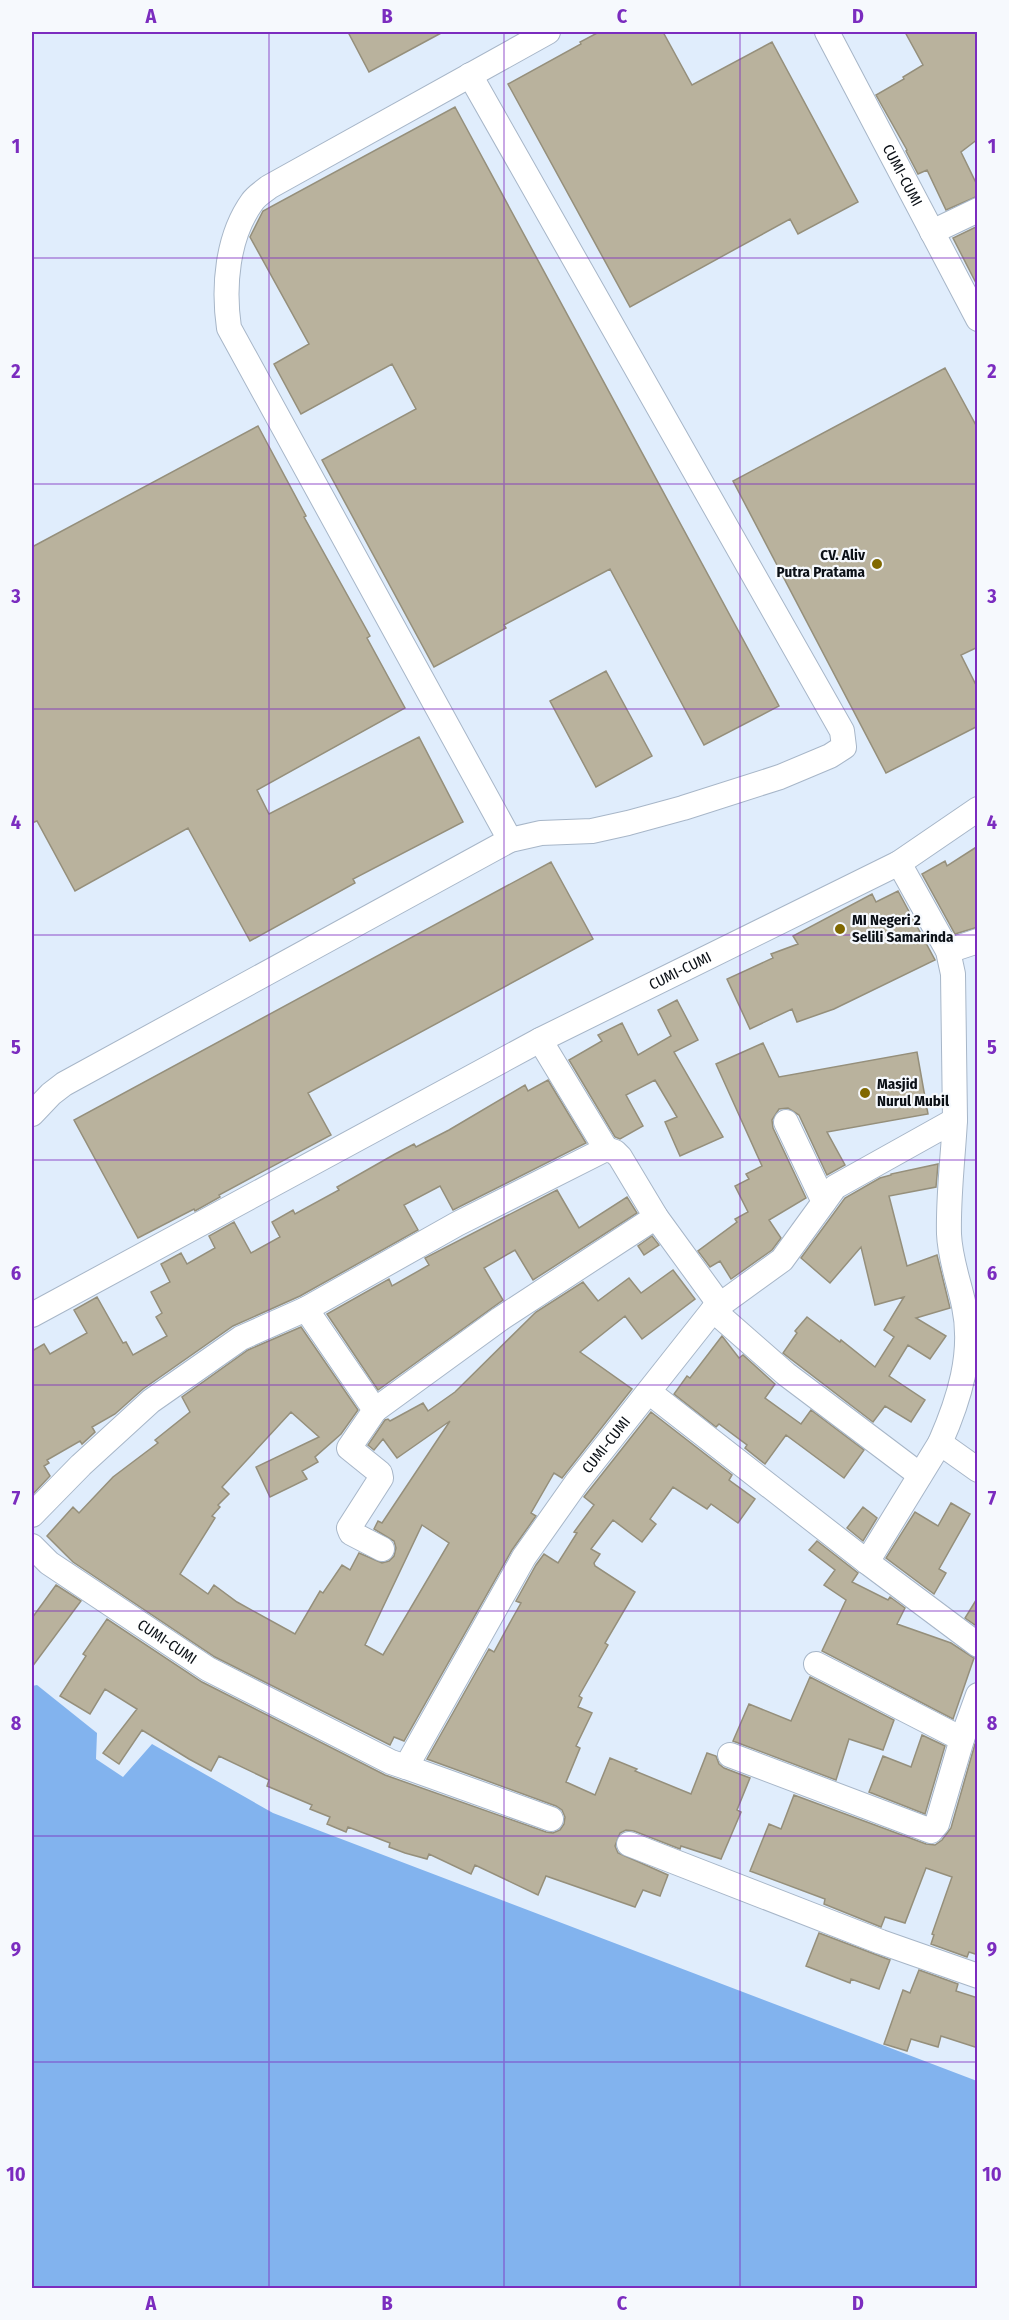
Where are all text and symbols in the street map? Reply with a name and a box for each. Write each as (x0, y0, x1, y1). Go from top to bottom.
text: A (145, 4, 158, 28)
text: B (381, 4, 393, 28)
text: C (617, 4, 628, 28)
text: D (852, 4, 864, 28)
text: 1 (12, 134, 20, 158)
text: 1 (988, 134, 996, 158)
street label: CUMI-CUMI (879, 141, 926, 209)
text: 2 (10, 359, 21, 383)
text: 2 (986, 359, 997, 383)
place label: CV. Aliv Putra Pratama (777, 546, 866, 581)
marker: CV. Aliv Putra Pratama (870, 557, 884, 571)
text: 3 (10, 584, 21, 608)
text: 3 (986, 584, 997, 608)
text: 4 (11, 810, 21, 834)
text: 4 (987, 810, 997, 834)
place label: MI Negeri 2 Selili Samarinda (852, 911, 954, 946)
marker: MI Negeri 2 Selili Samarinda (833, 922, 847, 936)
street label: CUMI-CUMI (646, 948, 714, 994)
text: 5 (11, 1035, 21, 1059)
text: 5 (987, 1035, 997, 1059)
place label: Masjid Nurul Mubil (877, 1075, 950, 1110)
marker: Masjid Nurul Mubil (858, 1086, 872, 1100)
text: 6 (11, 1261, 21, 1285)
text: 6 (987, 1261, 997, 1285)
street label: CUMI-CUMI (578, 1413, 634, 1477)
text: 7 (12, 1486, 21, 1510)
text: 7 (988, 1486, 997, 1510)
street label: CUMI-CUMI (134, 1616, 200, 1668)
text: 8 (11, 1711, 22, 1735)
text: 8 (987, 1711, 998, 1735)
text: 9 (11, 1937, 21, 1961)
text: 9 (987, 1937, 997, 1961)
text: 10 (6, 2162, 26, 2186)
text: 10 (982, 2162, 1002, 2186)
text: A (145, 2291, 158, 2315)
text: B (381, 2291, 393, 2315)
text: C (617, 2291, 628, 2315)
text: D (852, 2291, 864, 2315)

